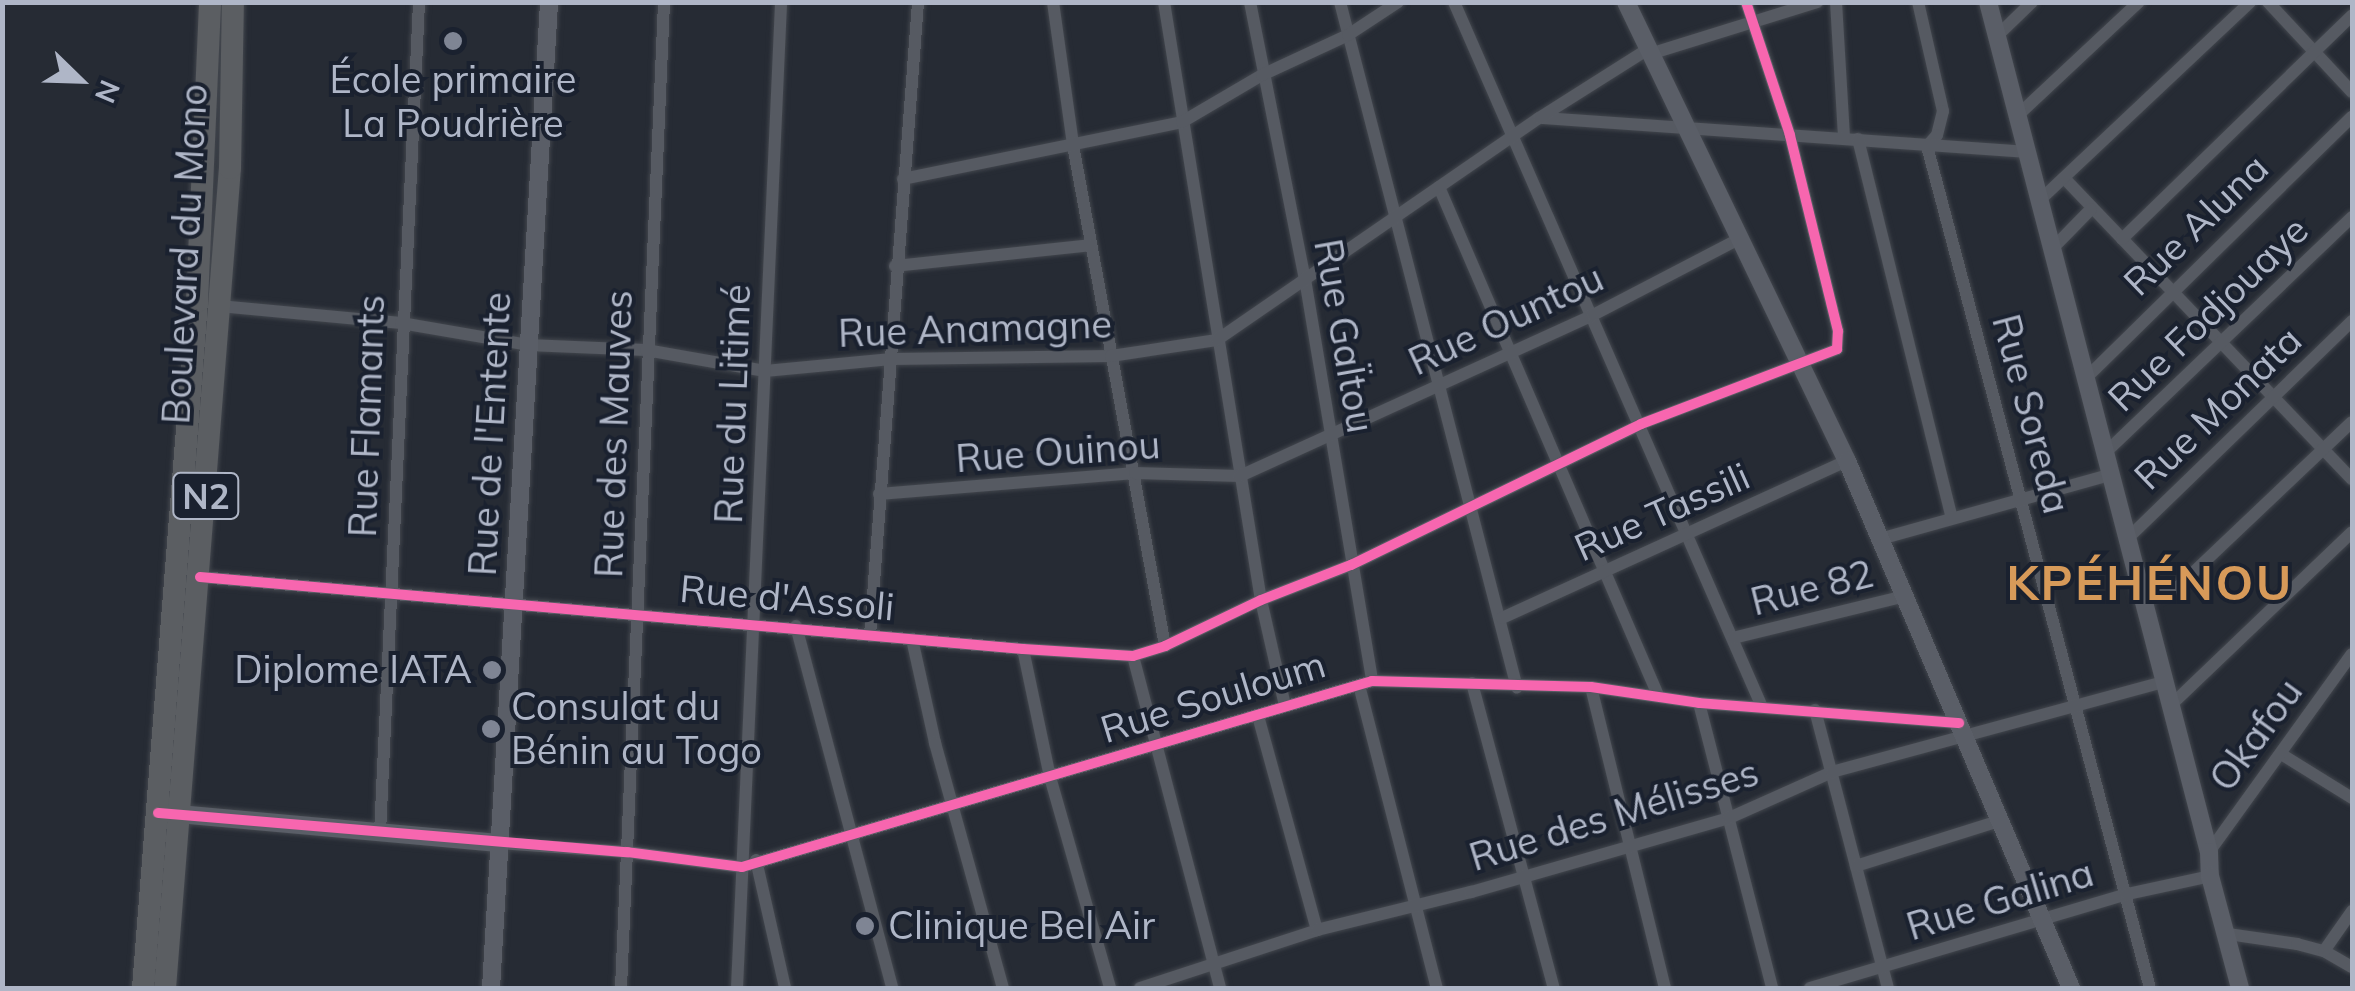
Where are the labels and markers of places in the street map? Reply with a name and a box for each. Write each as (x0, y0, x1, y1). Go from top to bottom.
marker: École primaire La Poudrière (442, 30, 464, 52)
place label: École primaire La Poudrière (329, 57, 577, 146)
place label: Diplome IATA (234, 647, 472, 693)
marker: Diplome IATA (481, 659, 503, 681)
place label: Consulat du Bénin au Togo (511, 684, 762, 774)
marker: Consulat du Bénin au Togo (480, 718, 502, 740)
place label: Clinique Bel Air (888, 903, 1155, 949)
marker: Clinique Bel Air (852, 913, 878, 939)

